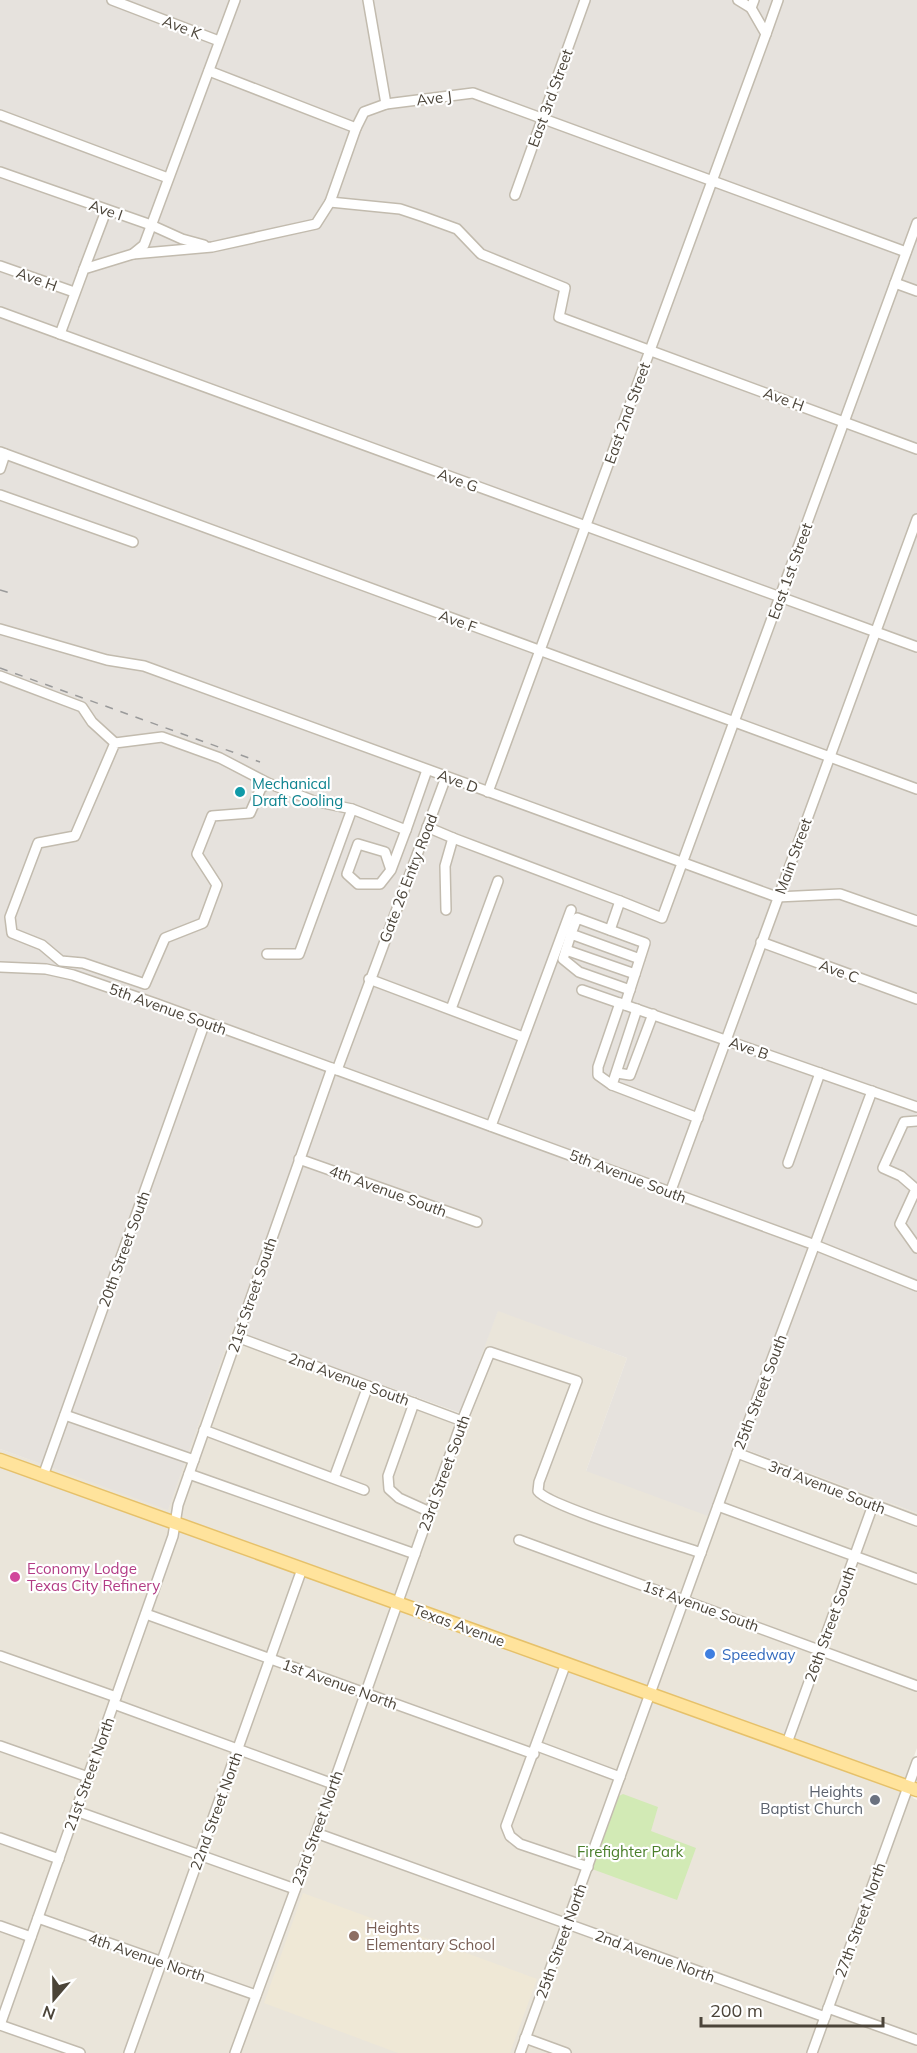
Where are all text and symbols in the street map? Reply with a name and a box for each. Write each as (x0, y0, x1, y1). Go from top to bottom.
street label: Ave K (160, 11, 205, 43)
street label: East 3rd Street (523, 46, 577, 150)
street label: Ave J (415, 86, 453, 110)
street label: Ave I (87, 195, 125, 225)
street label: Ave H (14, 263, 60, 295)
street label: East 2nd Street (600, 360, 654, 466)
street label: Ave H (761, 383, 807, 415)
street label: Ave G (435, 464, 481, 496)
street label: East 1st Street (764, 520, 816, 622)
street label: Ave F (436, 605, 480, 637)
street label: Ave D (435, 765, 481, 797)
place label: Mechanical Draft Cooling (252, 774, 343, 810)
marker: Mechanical Draft Cooling (233, 785, 247, 799)
street label: Gate 26 Entry Road (375, 811, 441, 945)
street label: Main Street (770, 815, 816, 897)
street label: Ave C (817, 955, 861, 987)
street label: 5th Avenue South (107, 979, 229, 1039)
street label: Ave B (727, 1032, 771, 1064)
street label: 5th Avenue South (567, 1145, 689, 1207)
street label: 4th Avenue South (327, 1161, 449, 1221)
street label: 20th Street South (94, 1188, 154, 1310)
street label: 21st Street South (223, 1235, 281, 1355)
street label: 25th Street South (729, 1332, 791, 1452)
street label: 2nd Avenue South (286, 1348, 412, 1410)
street label: 23rd Street South (414, 1412, 474, 1534)
street label: 3rd Avenue South (766, 1456, 888, 1518)
place label: Economy Lodge Texas City Refinery (27, 1559, 160, 1595)
street label: 26th Street South (800, 1563, 860, 1685)
marker: Economy Lodge Texas City Refinery (8, 1570, 22, 1584)
street label: 1st Avenue South (640, 1576, 762, 1636)
street label: Texas Avenue (410, 1600, 508, 1650)
place label: Speedway (722, 1645, 795, 1664)
marker: Speedway (703, 1647, 717, 1661)
street label: 1st Avenue North (280, 1654, 400, 1714)
street label: 21st Street North (60, 1715, 118, 1833)
street label: 22nd Street North (186, 1749, 246, 1873)
street label: 23rd Street North (287, 1768, 347, 1888)
place label: Heights Baptist Church (760, 1782, 863, 1818)
marker: Heights Baptist Church (868, 1793, 882, 1807)
park label: Firefighter Park (577, 1842, 683, 1861)
street label: 27th Street North (830, 1860, 890, 1980)
street label: 25th Street North (531, 1881, 591, 2001)
place label: Heights Elementary School (366, 1918, 495, 1954)
street label: 2nd Avenue North (592, 1925, 718, 1987)
street label: 4th Avenue North (86, 1928, 208, 1986)
marker: Heights Elementary School (347, 1929, 361, 1943)
north arrow (24, 1969, 84, 2029)
scale bar (701, 1990, 882, 2028)
text: 200 m (710, 1999, 763, 2022)
text: N (40, 2002, 58, 2025)

